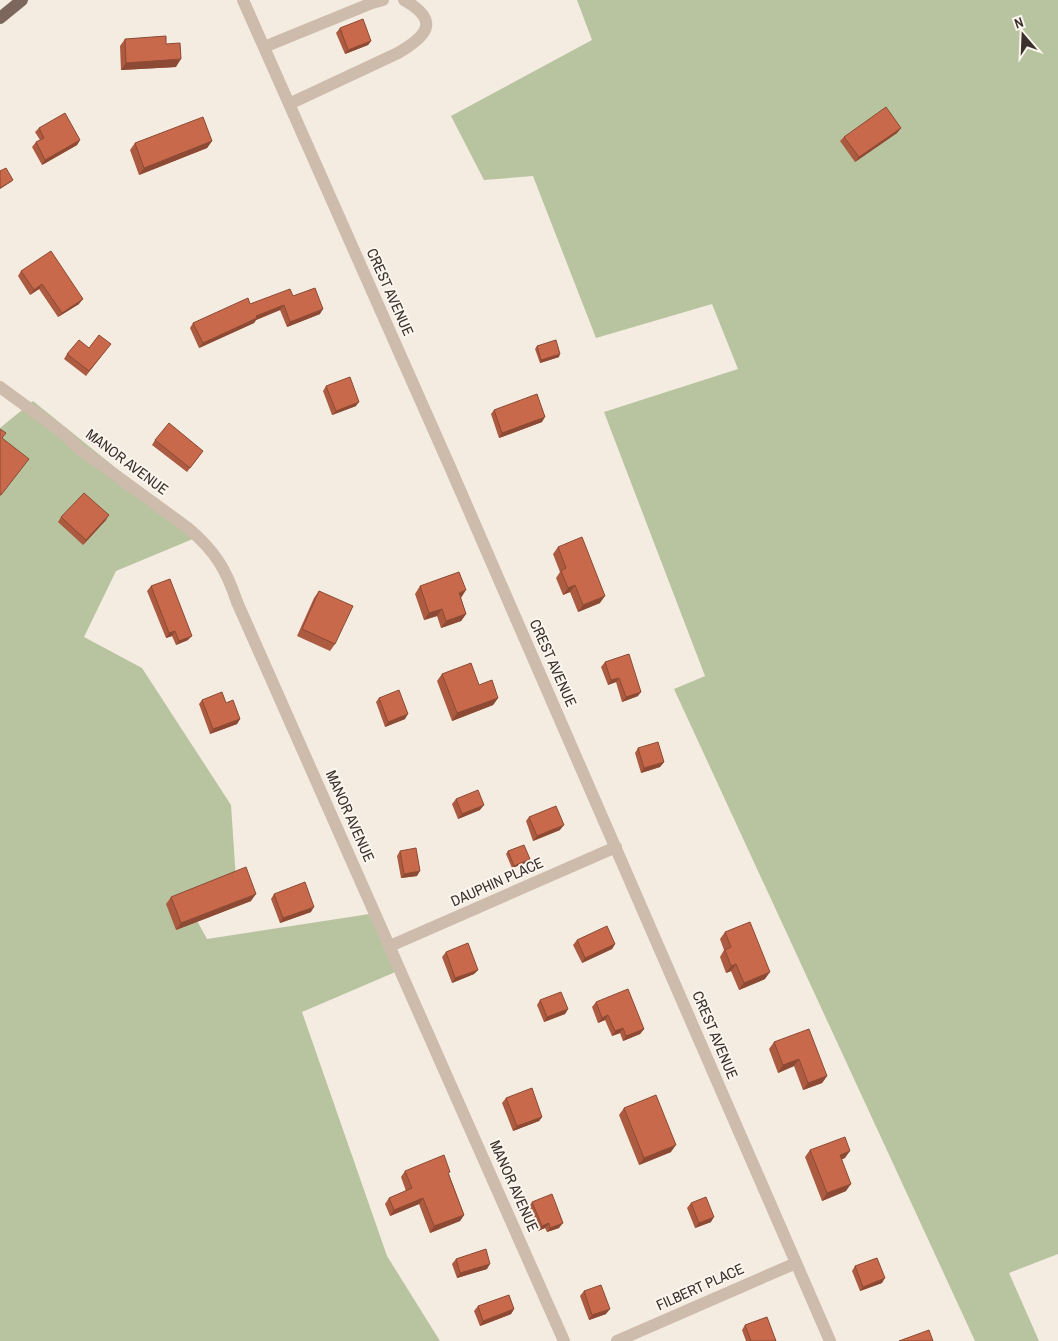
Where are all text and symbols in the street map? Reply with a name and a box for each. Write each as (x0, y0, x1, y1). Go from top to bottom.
north arrow (998, 10, 1048, 60)
text: N (1012, 13, 1026, 33)
street label: CREST AVENUE (362, 245, 419, 339)
street label: MANOR AVENUE (82, 424, 173, 500)
street label: CREST AVENUE (525, 616, 582, 710)
street label: MANOR AVENUE (321, 767, 380, 865)
street label: DAUPHIN PLACE (447, 852, 546, 911)
street label: CREST AVENUE (687, 987, 743, 1082)
street label: MANOR AVENUE (485, 1137, 544, 1235)
street label: FILBERT PLACE (653, 1258, 747, 1315)

